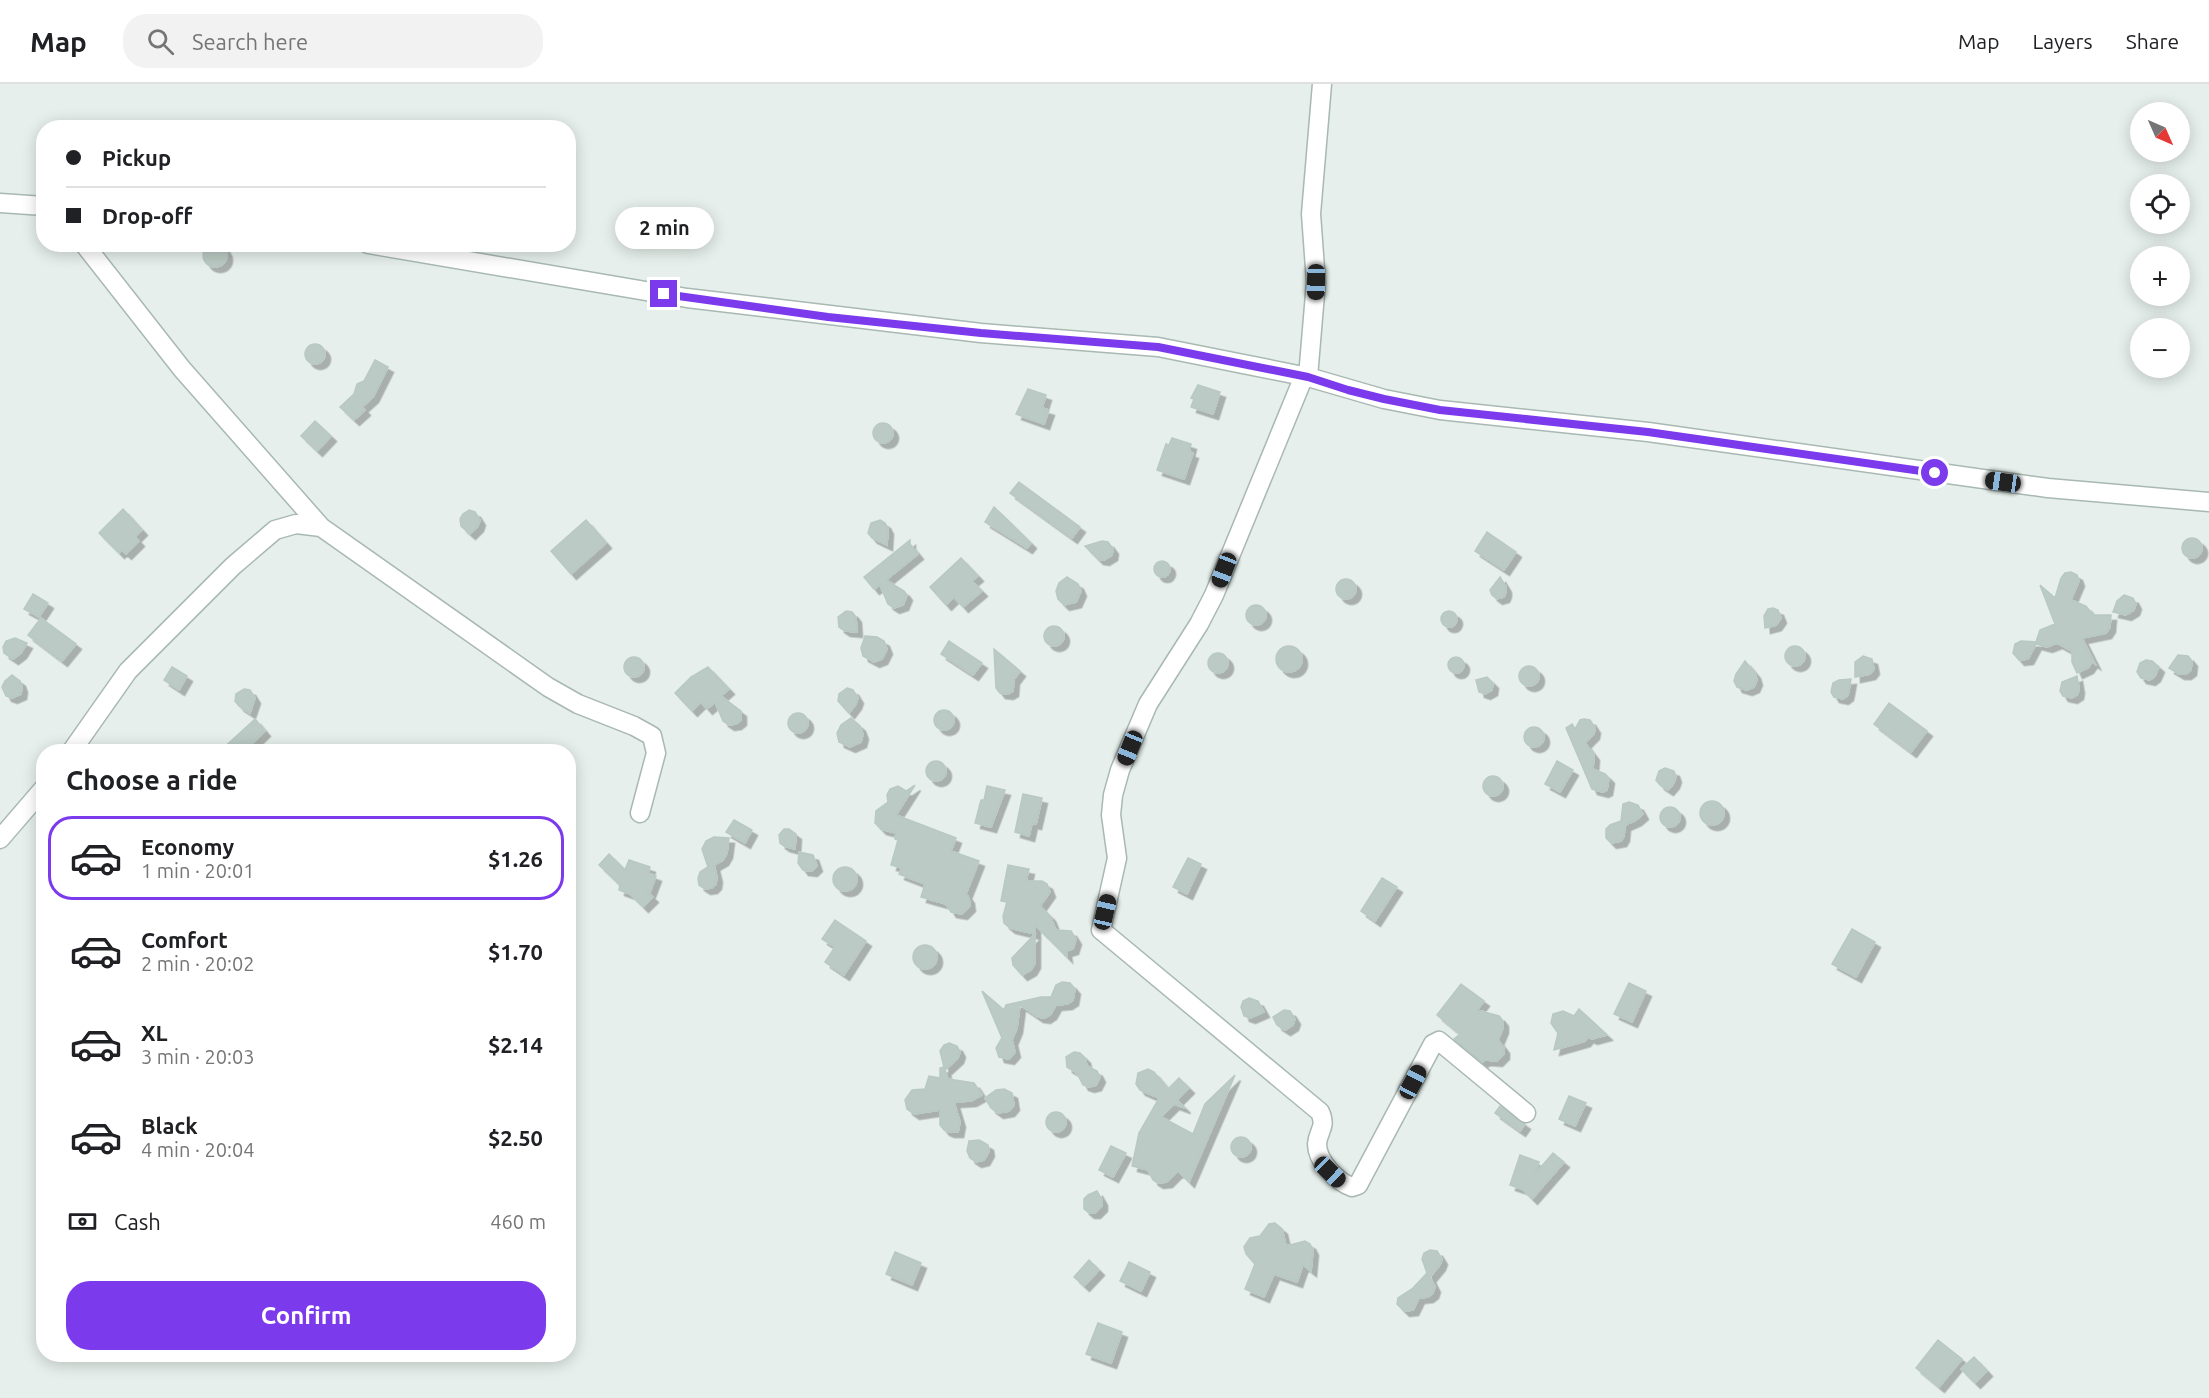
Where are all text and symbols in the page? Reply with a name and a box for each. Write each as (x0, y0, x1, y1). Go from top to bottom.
search box (123, 14, 543, 68)
icon: search (144, 25, 177, 58)
text: Map (30, 26, 87, 57)
text: Search here (192, 29, 308, 54)
text: Map (1958, 29, 1999, 53)
text: Layers (2032, 29, 2093, 53)
text: Share (2126, 29, 2179, 53)
north arrow (2130, 102, 2190, 162)
map controls (2130, 102, 2190, 378)
text: Pickup (102, 145, 171, 170)
button: locate (2130, 174, 2190, 234)
text: Drop-off (102, 203, 192, 228)
callout: 2 min (614, 207, 714, 249)
text: 2 min (639, 216, 690, 239)
button: + (2130, 246, 2190, 306)
car (1307, 264, 1325, 300)
route end (650, 280, 677, 307)
button: − (2130, 318, 2190, 378)
route start (1921, 459, 1948, 486)
car (1984, 471, 2022, 493)
car (1209, 550, 1239, 590)
car (1115, 728, 1145, 768)
text: Choose a ride (66, 765, 238, 795)
icon: car (69, 831, 123, 885)
text: Economy (141, 834, 234, 859)
text: $1.26 (488, 846, 543, 871)
text: 1 min · 20:01 (141, 859, 255, 882)
car (1092, 892, 1118, 932)
icon: car (69, 924, 123, 978)
text: Comfort (141, 927, 228, 952)
text: $1.70 (488, 939, 543, 964)
text: 2 min · 20:02 (141, 952, 255, 975)
icon: car (69, 1017, 123, 1071)
text: XL (141, 1020, 168, 1045)
text: $2.14 (488, 1032, 543, 1057)
text: 3 min · 20:03 (141, 1045, 255, 1068)
car (1397, 1062, 1429, 1102)
icon: car (69, 1110, 123, 1164)
text: Black (141, 1113, 198, 1138)
text: $2.50 (488, 1125, 543, 1150)
text: 4 min · 20:04 (141, 1138, 255, 1161)
car (1311, 1153, 1349, 1191)
icon: cash (66, 1205, 99, 1238)
text: Cash (114, 1209, 161, 1234)
text: 460 m (490, 1210, 546, 1233)
button: Confirm (66, 1281, 546, 1350)

